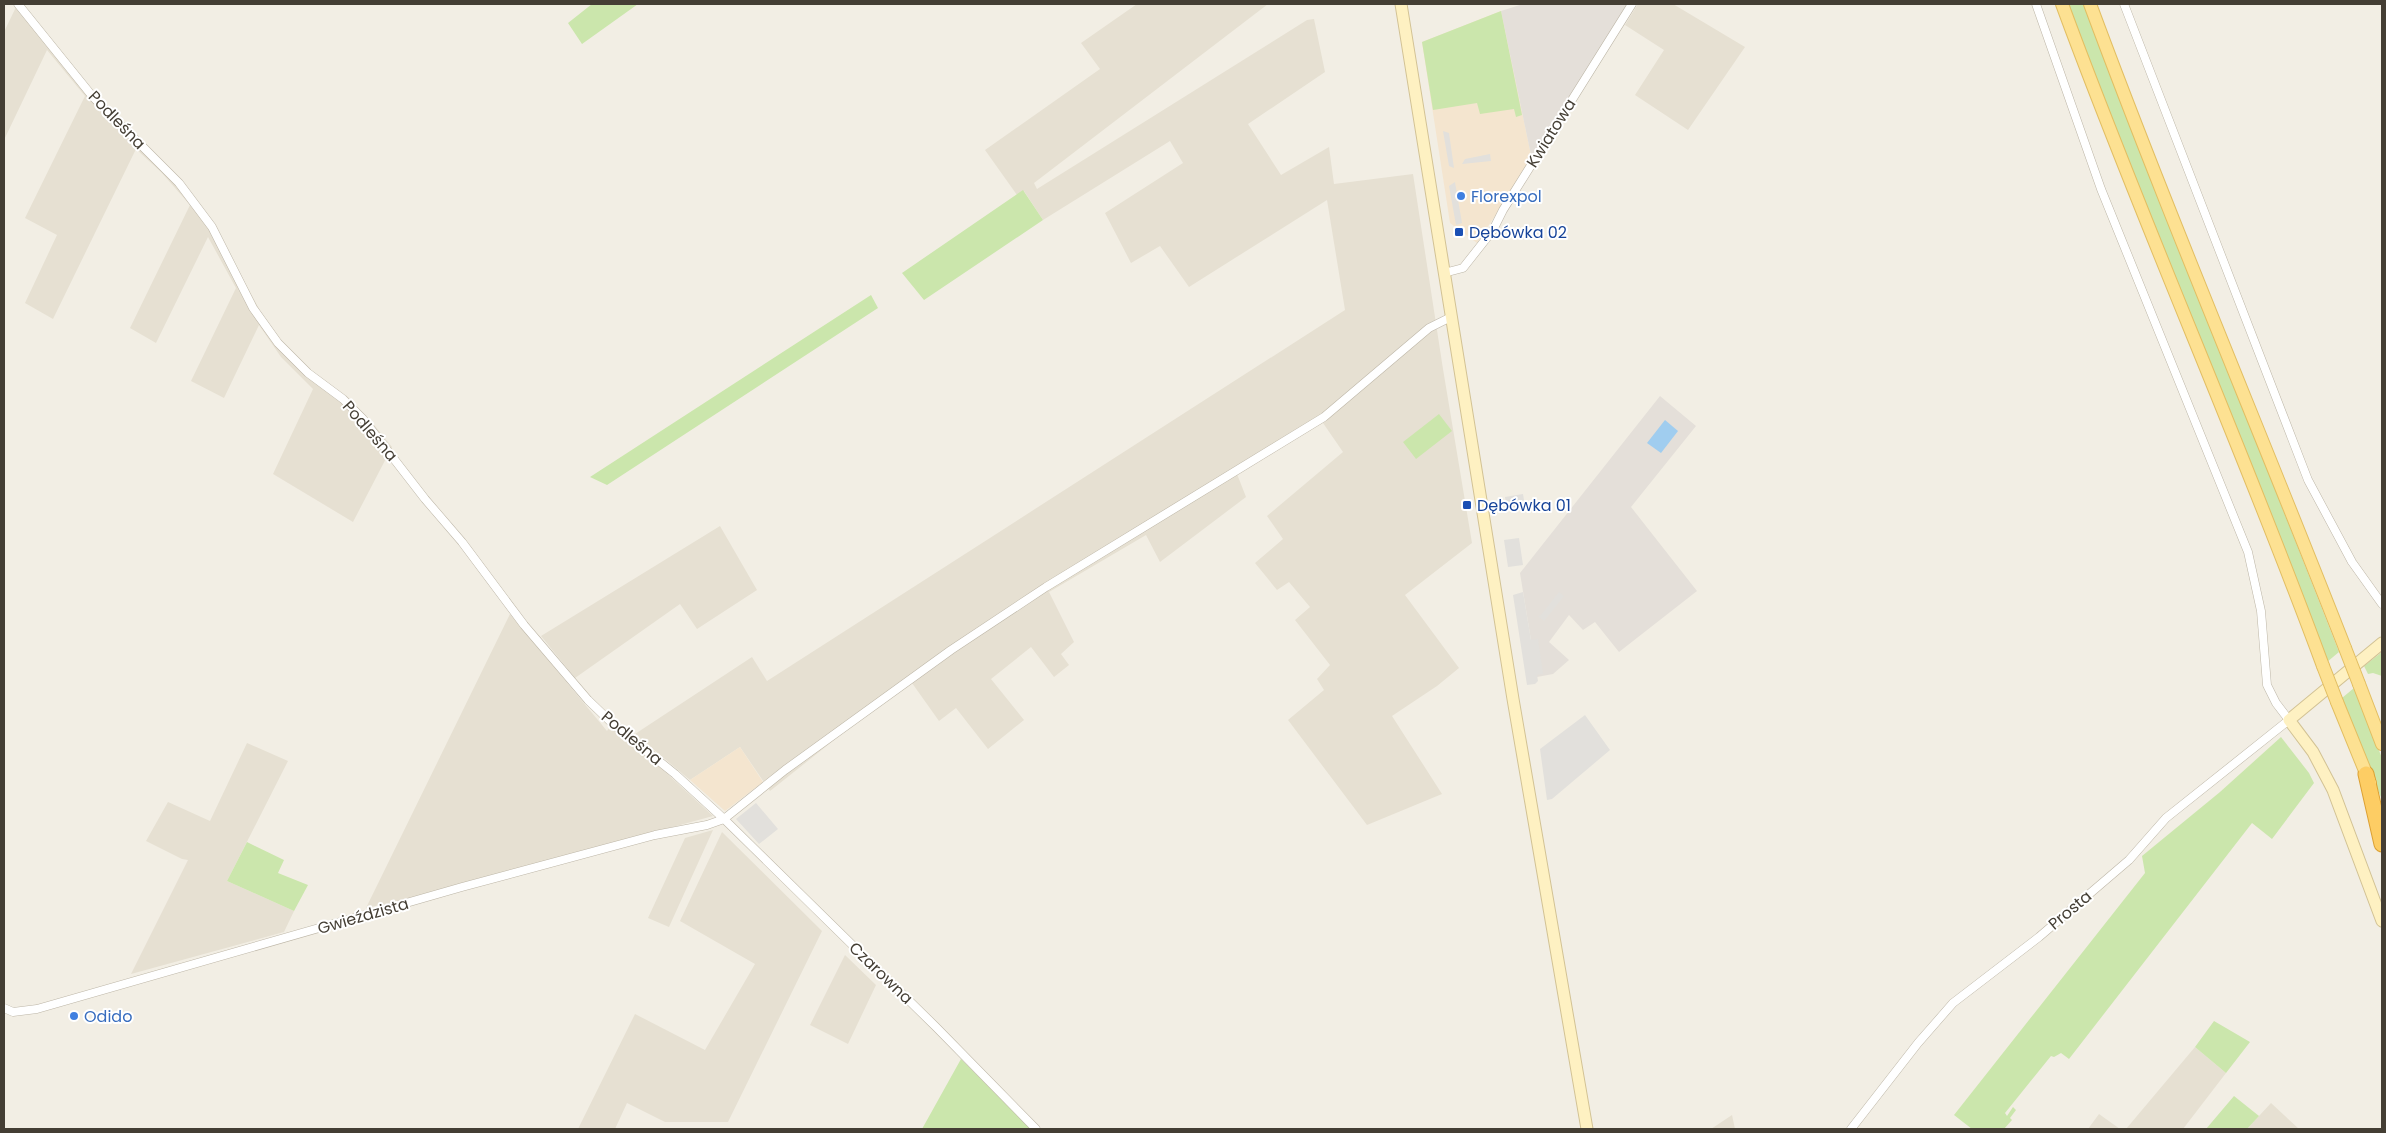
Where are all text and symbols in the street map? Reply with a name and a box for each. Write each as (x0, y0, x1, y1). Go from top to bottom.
street label: Podleśna (83, 86, 151, 154)
street label: Kwiatowa (1521, 94, 1581, 172)
place label: Florexpol (1471, 185, 1542, 208)
marker: Florexpol (1455, 190, 1467, 202)
place label: Dębówka 02 (1469, 221, 1567, 244)
marker: Dębówka 02 (1453, 226, 1465, 238)
street label: Podleśna (337, 396, 403, 466)
place label: Dębówka 01 (1477, 494, 1571, 517)
marker: Dębówka 01 (1461, 499, 1473, 511)
street label: Podleśna (596, 706, 668, 770)
street label: Prosta (2043, 885, 2097, 935)
street label: Gwieździsta (315, 892, 411, 940)
street label: Czarowna (844, 937, 918, 1009)
place label: Odido (84, 1005, 132, 1028)
marker: Odido (68, 1010, 80, 1022)

